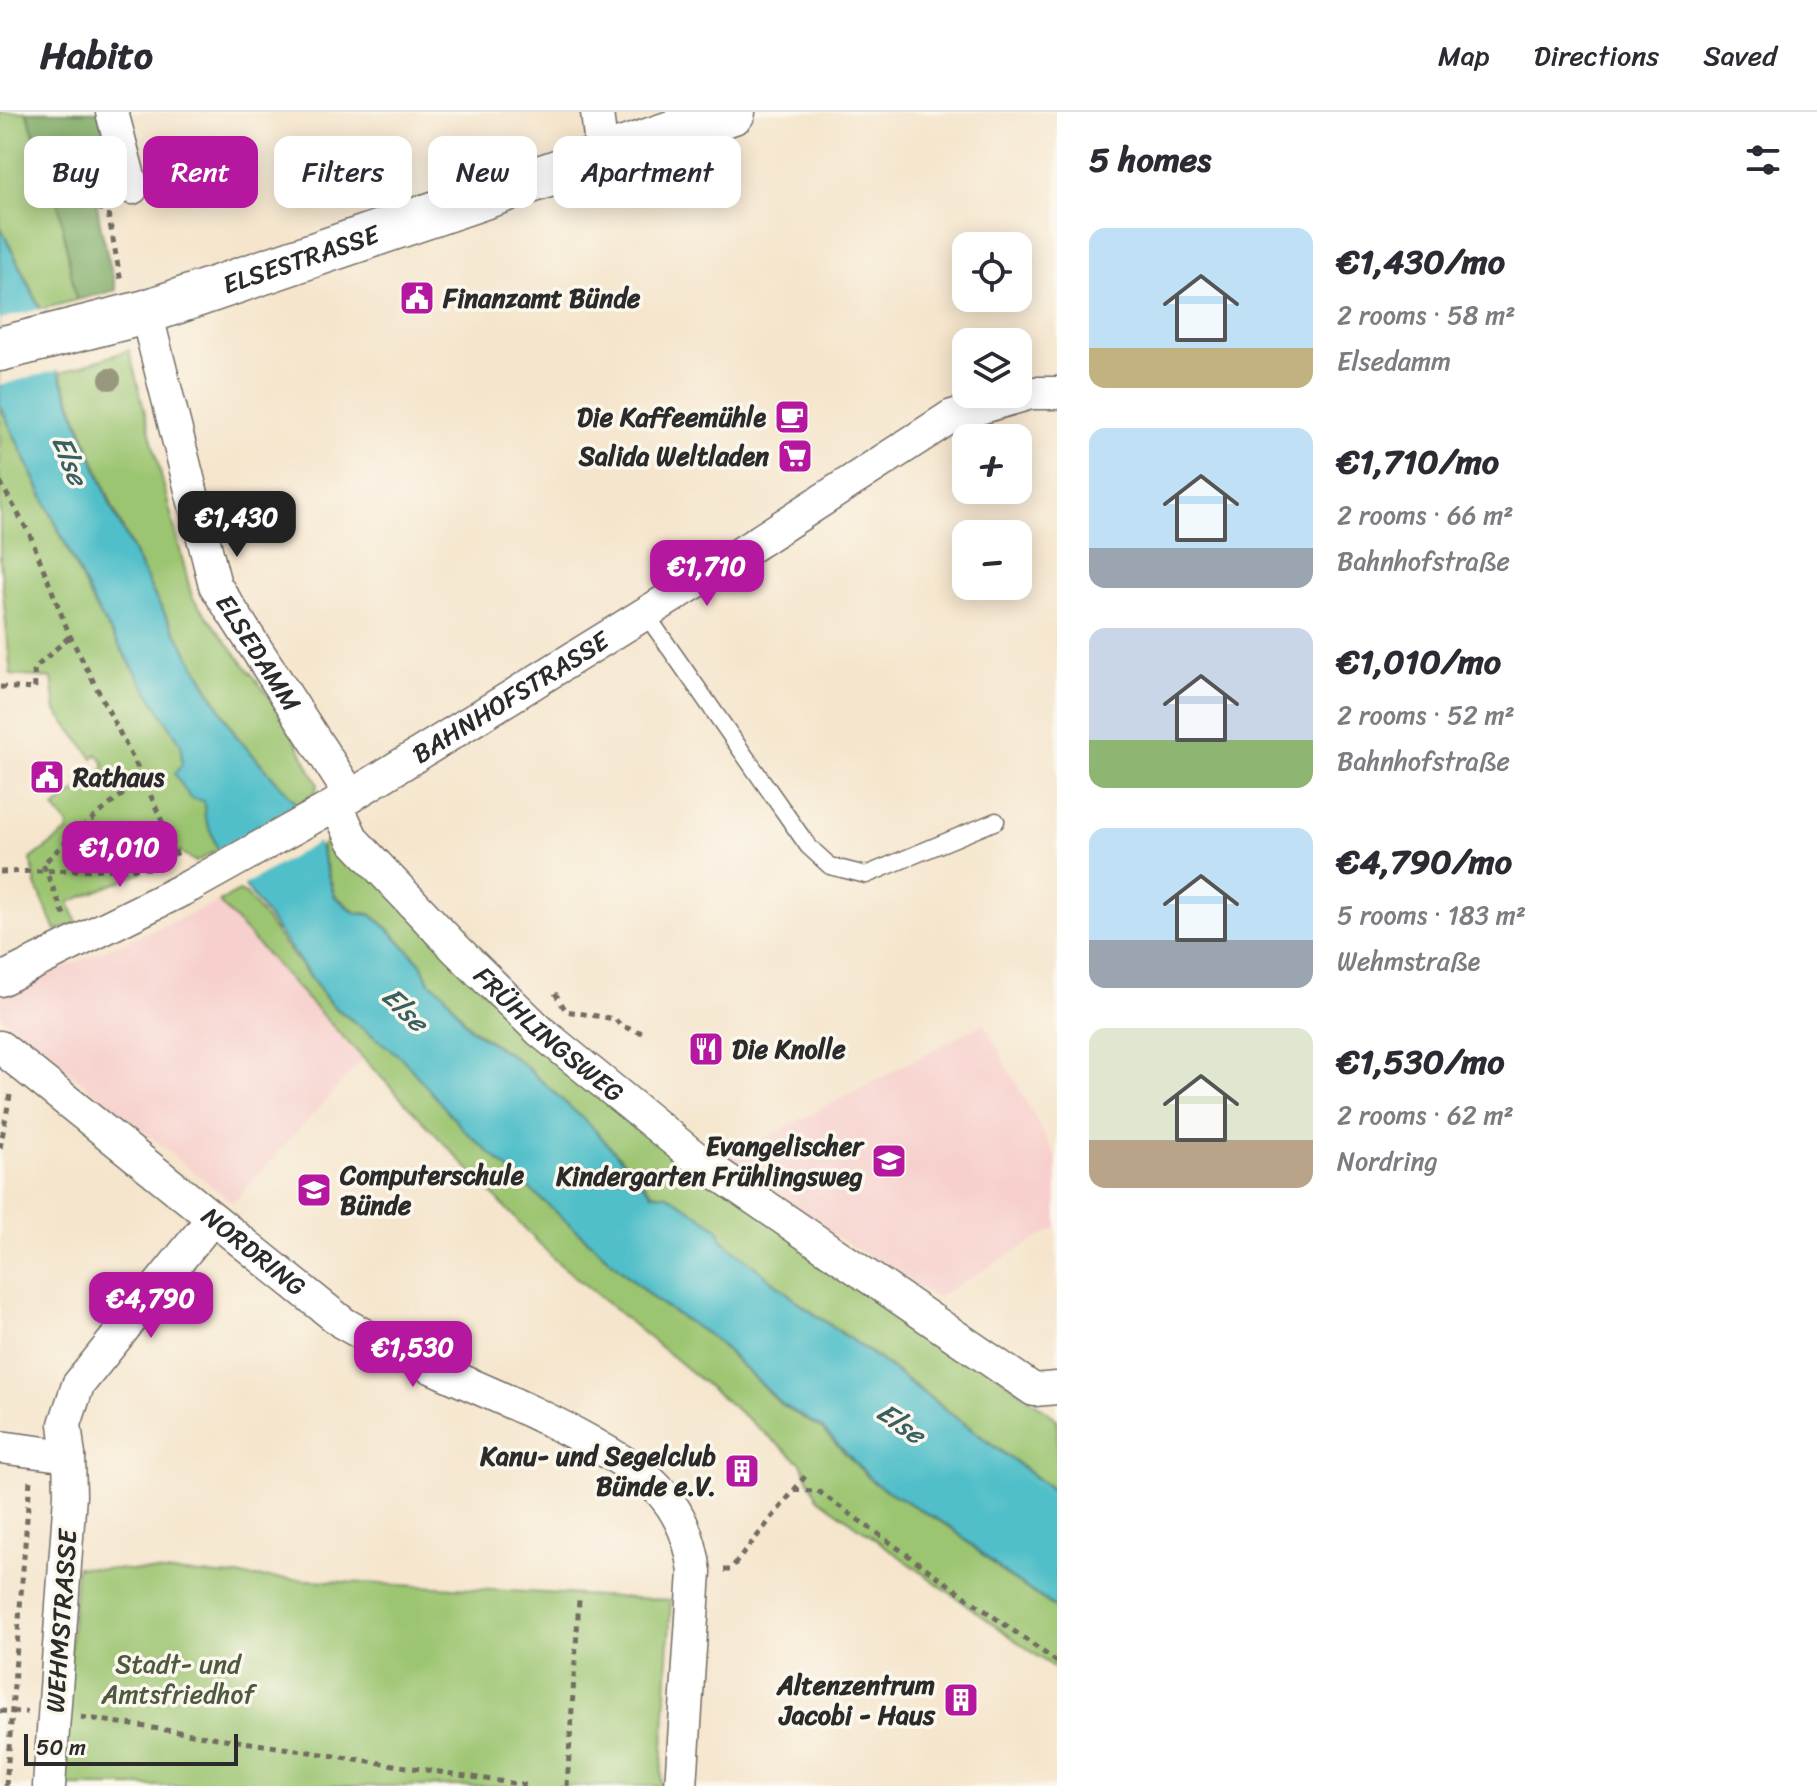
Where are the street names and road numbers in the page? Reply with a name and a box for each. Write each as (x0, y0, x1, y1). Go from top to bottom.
street label: ELSESTRASSE (216, 211, 387, 307)
street label: ELSEDAMM (203, 584, 314, 721)
street label: BAHNHOFSTRASSE (403, 617, 620, 776)
street label: FRÜHLINGSWEG (462, 954, 635, 1114)
street label: NORDRING (191, 1194, 317, 1308)
street label: WEHMSTRASSE (32, 1526, 90, 1714)

